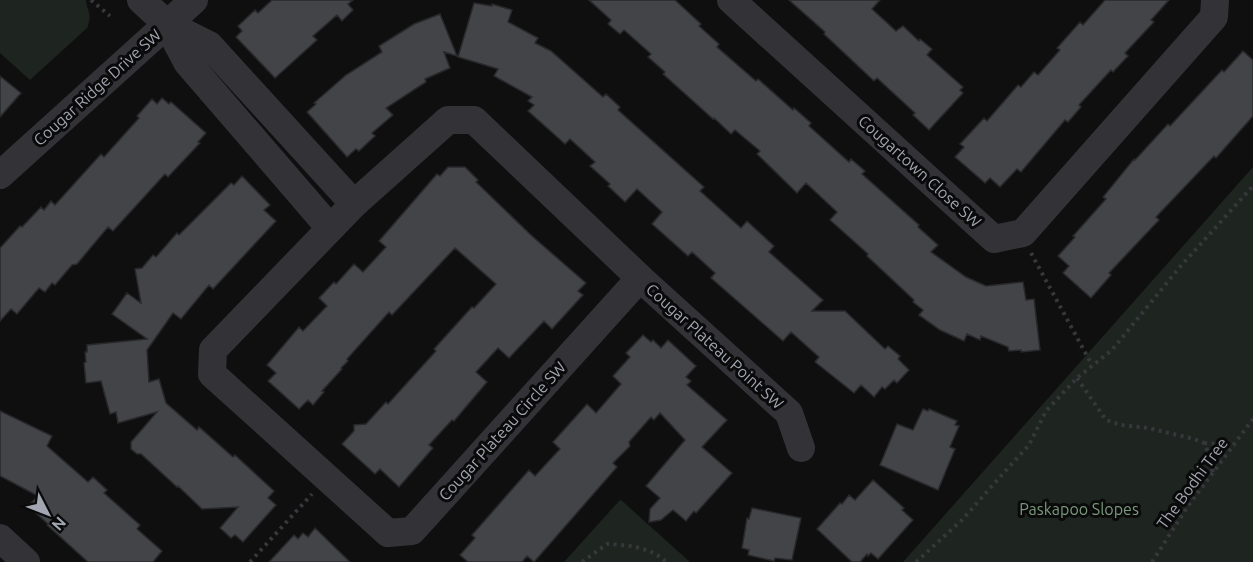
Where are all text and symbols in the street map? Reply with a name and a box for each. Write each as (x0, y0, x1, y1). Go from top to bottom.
street label: Cougar Ridge Drive SW (30, 25, 164, 149)
street label: Cougartown Close SW (855, 111, 985, 231)
street label: Cougar Plateau Point SW (643, 280, 787, 413)
street label: Cougar Plateau Circle SW (435, 358, 569, 504)
street label: The Bodhi Tree (1153, 434, 1231, 532)
north arrow (18, 484, 78, 544)
park label: Paskapoo Slopes (1019, 500, 1139, 518)
text: N (48, 514, 70, 534)

